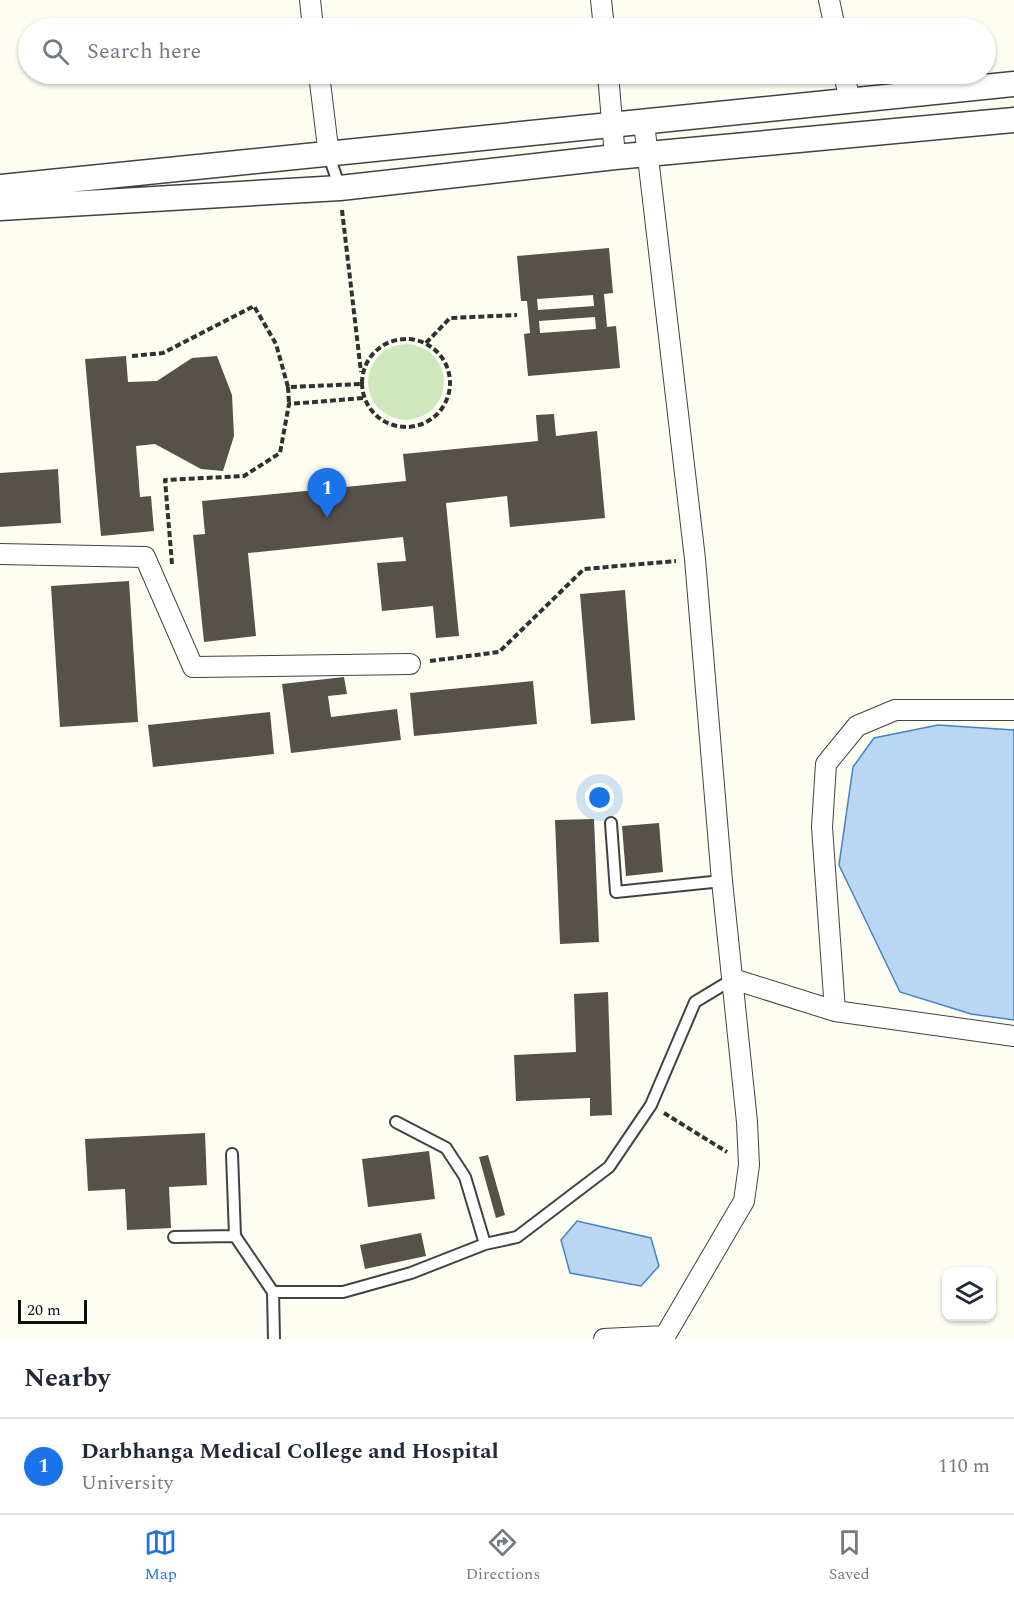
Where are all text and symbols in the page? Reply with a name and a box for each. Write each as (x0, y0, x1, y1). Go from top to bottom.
search box (18, 18, 996, 84)
icon: search (39, 35, 72, 68)
text: Search here (87, 35, 201, 68)
pin: 1 (308, 468, 346, 518)
your location (585, 783, 614, 812)
map controls (942, 1267, 996, 1321)
button: layers (942, 1267, 996, 1321)
scale bar (18, 1297, 87, 1324)
text: 20 m (27, 1298, 61, 1322)
text: Nearby (24, 1358, 110, 1398)
text: Darbhanga Medical College and Hospital (81, 1435, 499, 1468)
text: 1 (38, 1451, 49, 1481)
text: 110 m (938, 1451, 990, 1481)
text: University (81, 1468, 173, 1498)
tab: Map (144, 1526, 177, 1586)
tab: Directions (466, 1526, 540, 1586)
tab: Saved (829, 1526, 870, 1586)

